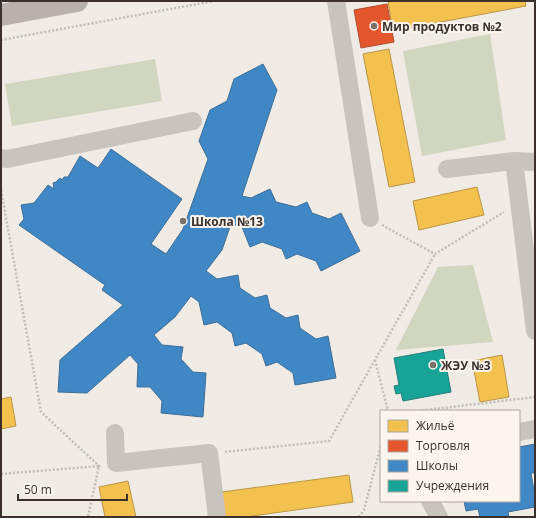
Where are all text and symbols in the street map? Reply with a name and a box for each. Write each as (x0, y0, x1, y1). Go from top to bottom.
place label: Мир продуктов №2 (382, 18, 502, 35)
marker: Мир продуктов №2 (369, 21, 379, 31)
place label: Школа №13 (191, 213, 263, 230)
marker: Школа №13 (178, 216, 188, 226)
place label: ЖЭУ №3 (441, 357, 491, 374)
marker: ЖЭУ №3 (428, 360, 438, 370)
legend (380, 410, 520, 502)
text: Жильё (416, 417, 455, 434)
text: Торговля (416, 437, 470, 454)
text: Школы (416, 457, 458, 474)
scale bar (18, 476, 127, 502)
text: Учреждения (416, 477, 489, 494)
text: 50 m (24, 481, 52, 498)

